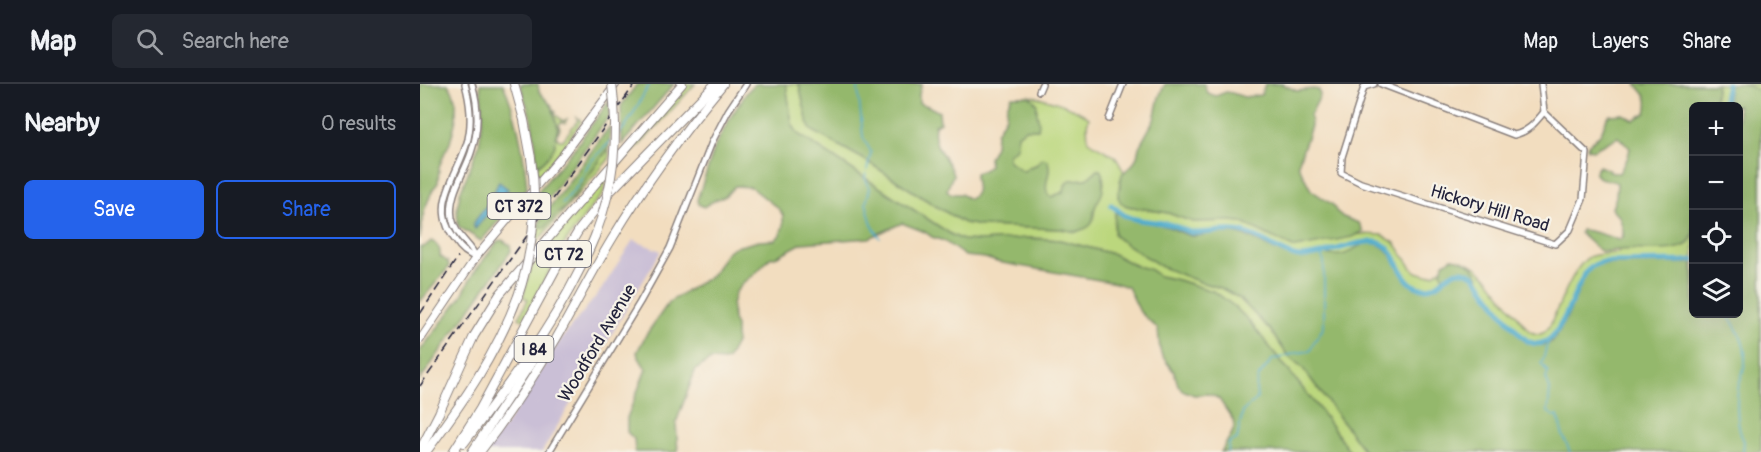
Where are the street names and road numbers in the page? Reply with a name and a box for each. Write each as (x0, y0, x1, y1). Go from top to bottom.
street label: Hickory Hill Road (1428, 179, 1552, 237)
road number: CT 372 (488, 193, 550, 219)
road number: CT 72 (537, 241, 591, 267)
street label: Woodford Avenue (553, 280, 642, 406)
road number: I 84 (514, 336, 554, 362)

